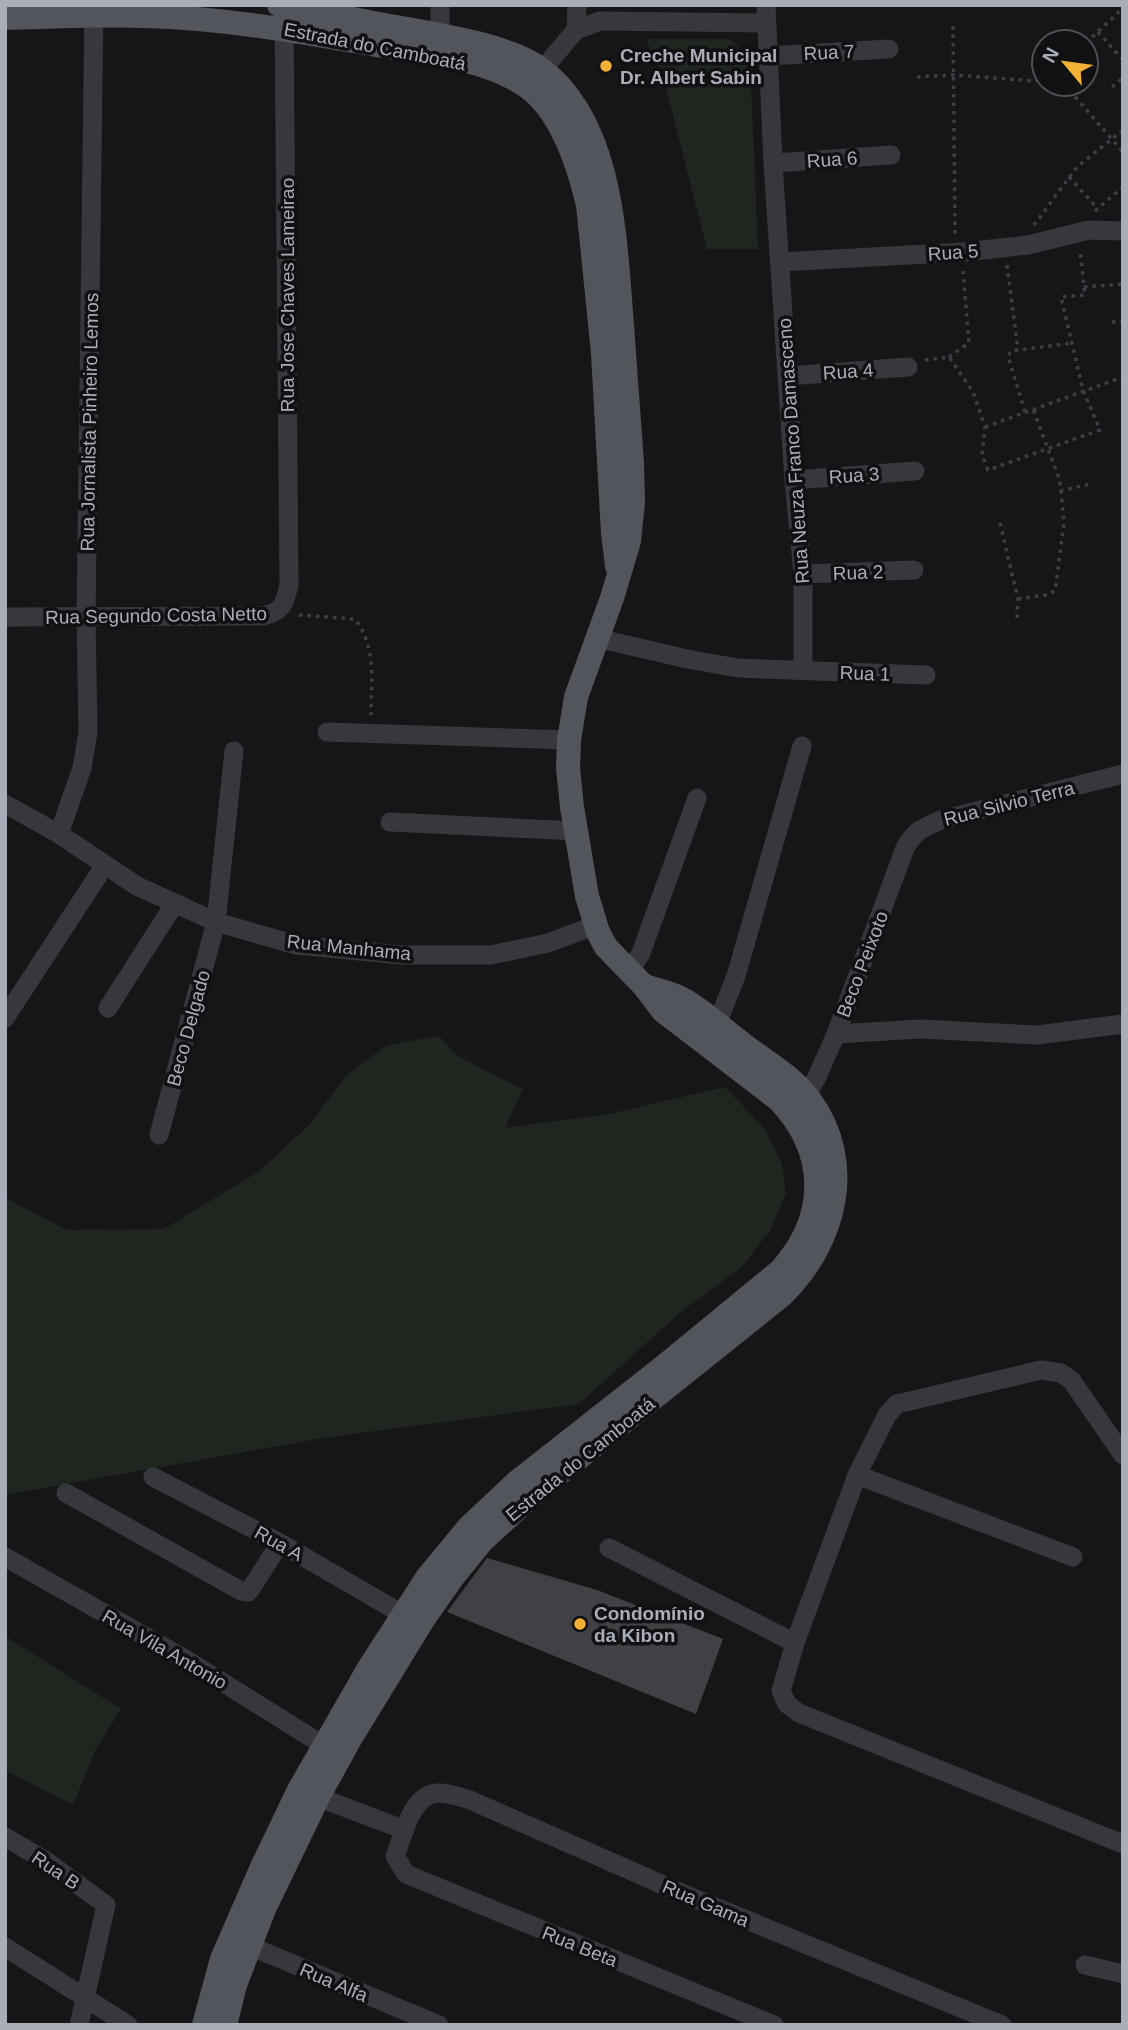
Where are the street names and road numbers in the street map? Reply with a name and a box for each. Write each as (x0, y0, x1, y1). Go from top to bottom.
street label: Estrada do Camboatá (282, 19, 468, 75)
street label: Rua 7 (803, 41, 855, 64)
street label: Rua 6 (806, 147, 858, 172)
street label: Rua Jose Chaves Lameirao (277, 178, 298, 412)
street label: Rua 5 (927, 240, 979, 265)
street label: Rua Jornalista Pinheiro Lemos (77, 292, 102, 552)
street label: Rua Neuza Franco Damasceno (774, 317, 813, 584)
street label: Rua 4 (822, 359, 874, 384)
street label: Rua 3 (828, 463, 880, 488)
street label: Rua 2 (832, 561, 884, 584)
street label: Rua Segundo Costa Netto (45, 603, 267, 628)
street label: Rua 1 (839, 662, 891, 685)
street label: Rua Silvio Terra (942, 777, 1077, 830)
street label: Beco Peixoto (833, 908, 892, 1020)
street label: Rua Manhama (286, 931, 412, 964)
street label: Beco Delgado (163, 968, 214, 1089)
street label: Estrada do Camboatá (502, 1393, 659, 1526)
street label: Rua A (251, 1522, 307, 1565)
street label: Rua Vila Antonio (99, 1605, 231, 1694)
street label: Rua B (28, 1847, 83, 1894)
street label: Rua Gama (659, 1876, 753, 1931)
street label: Rua Beta (539, 1922, 621, 1971)
street label: Rua Alfa (297, 1959, 371, 2006)

